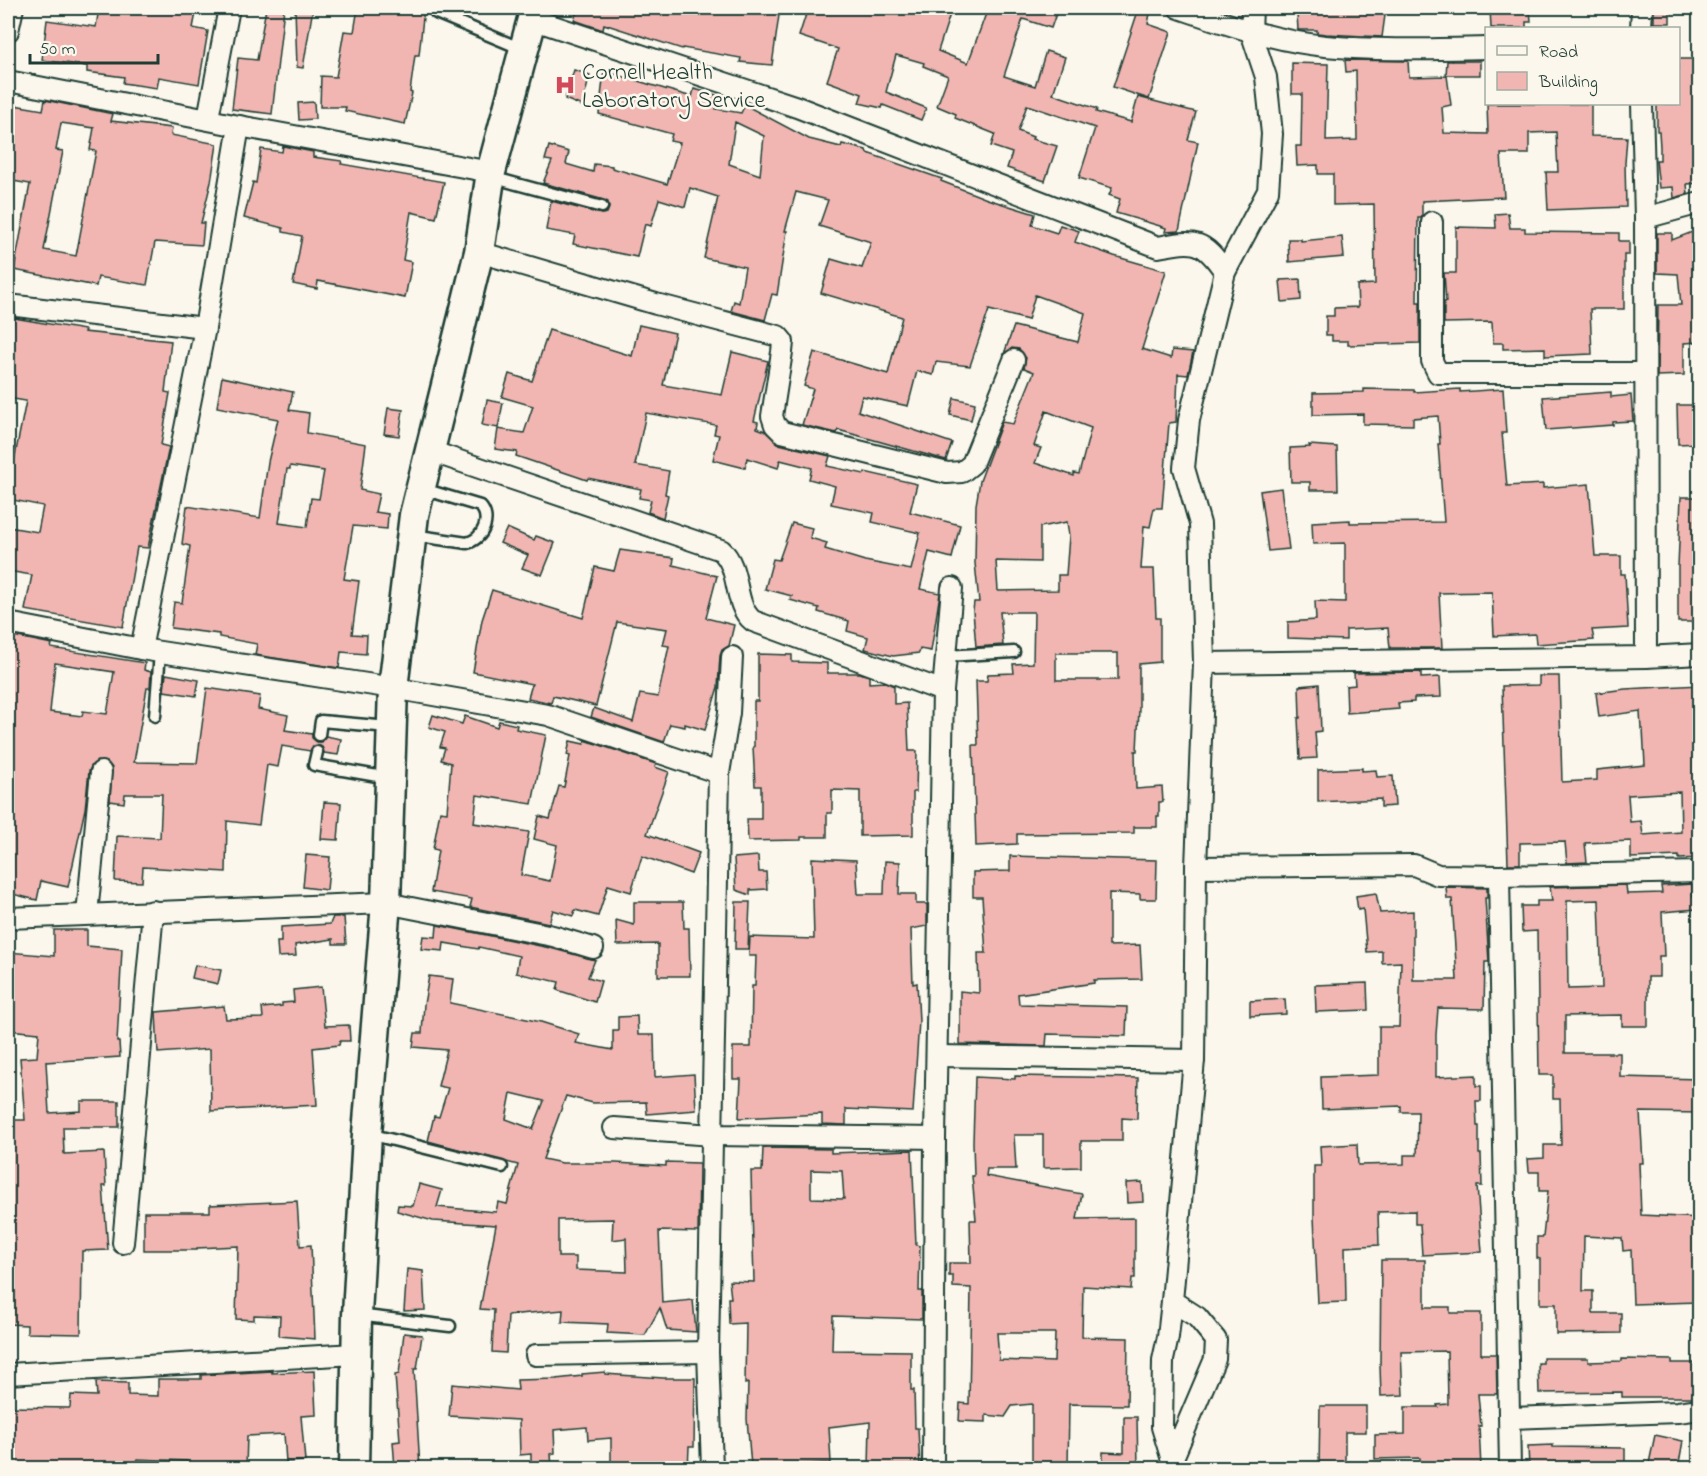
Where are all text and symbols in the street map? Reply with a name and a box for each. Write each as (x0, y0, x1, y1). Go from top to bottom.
scale bar (30, 27, 158, 65)
legend (1485, 27, 1680, 105)
text: 50 m (39, 37, 76, 63)
text: Road (1539, 40, 1578, 66)
place label: Cornell Health Laboratory Service (582, 56, 766, 120)
text: Building (1538, 70, 1598, 97)
hospital icon: Cornell Health Laboratory Service (553, 73, 577, 97)

